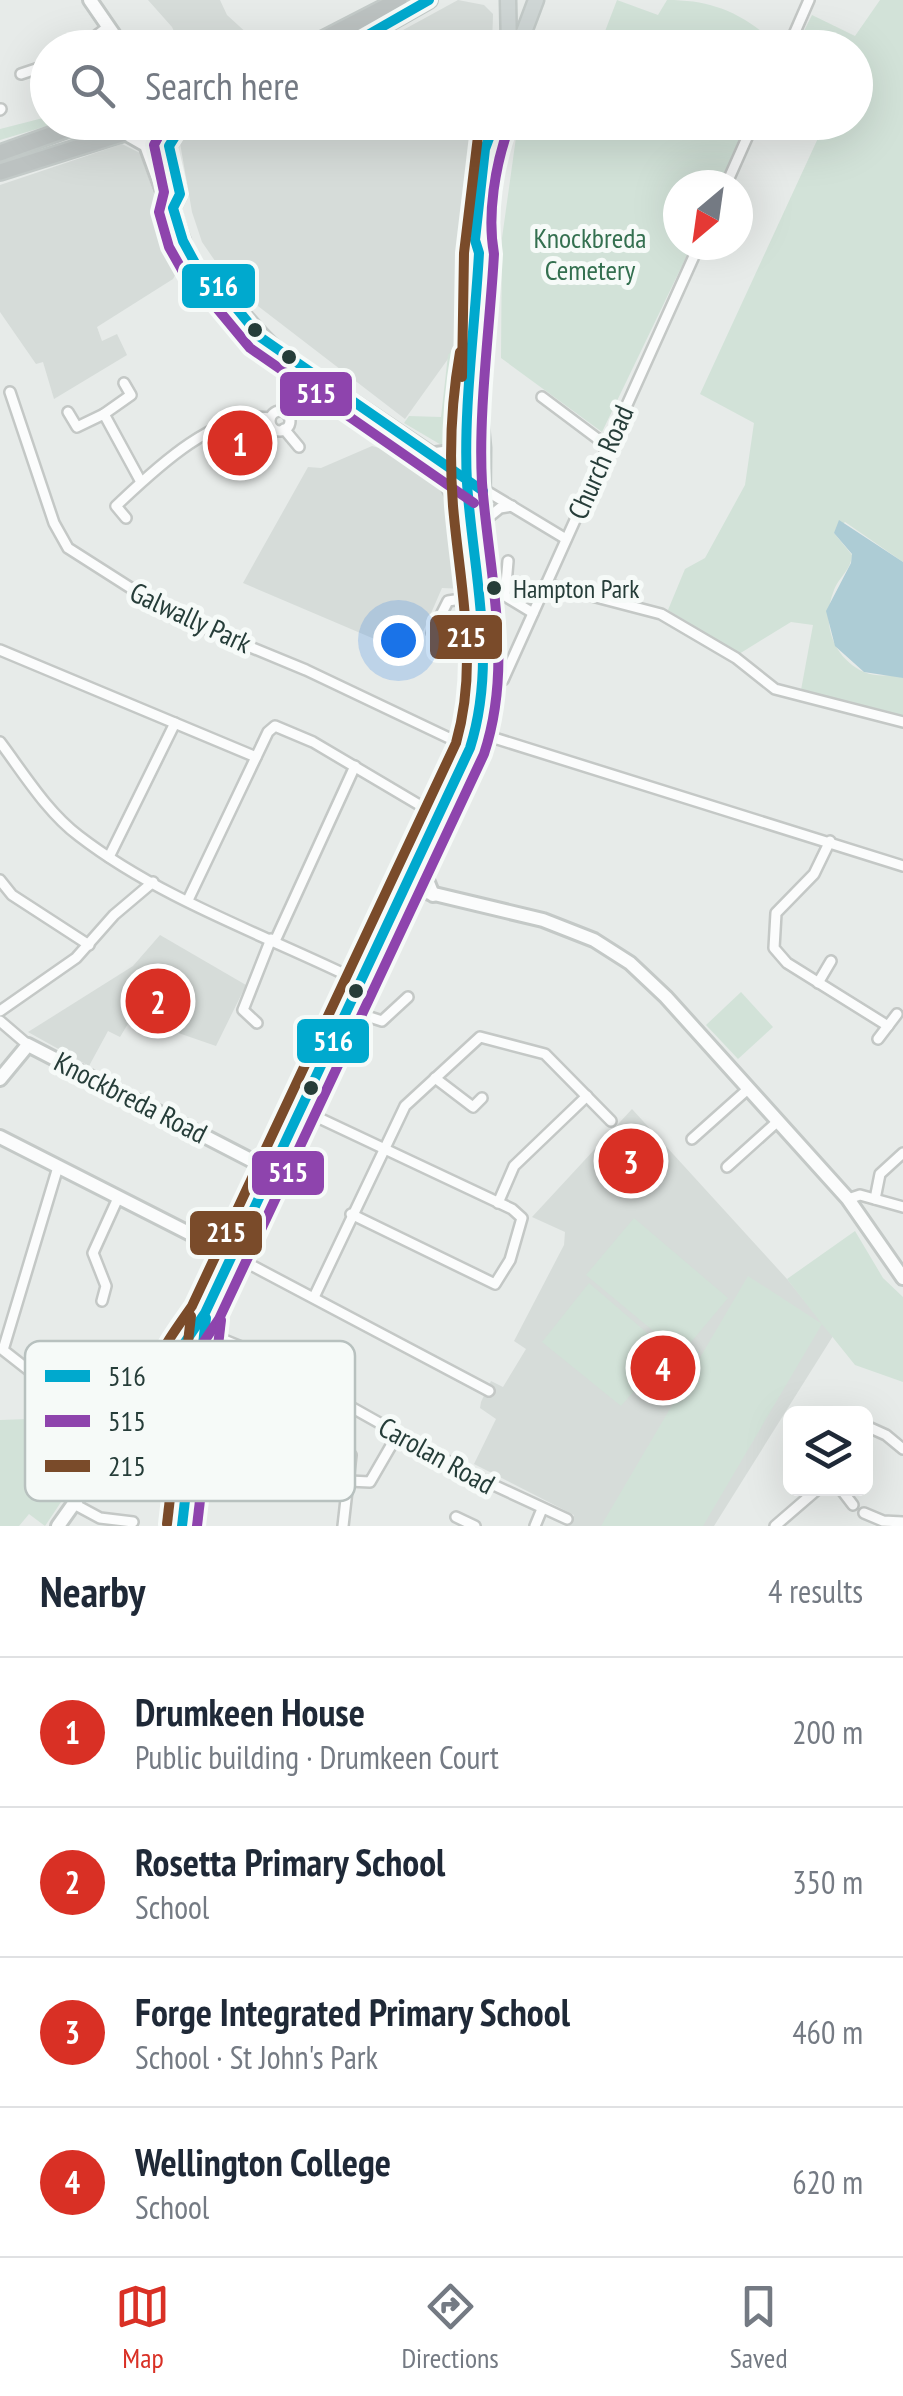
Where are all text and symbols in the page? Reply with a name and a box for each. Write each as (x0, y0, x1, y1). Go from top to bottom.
search box (30, 30, 873, 140)
icon: search (65, 58, 120, 113)
text: Search here (145, 61, 299, 110)
north arrow (663, 170, 753, 260)
park label: Knockbreda Cemetery (533, 219, 647, 288)
line badge: 516 (180, 262, 257, 310)
text: 516 (198, 267, 238, 304)
unlabelled marker (245, 320, 265, 340)
unlabelled marker (279, 347, 299, 367)
line badge: 515 (278, 370, 354, 418)
text: 515 (296, 374, 336, 411)
street label: Church Road (558, 399, 642, 525)
pin: 1 (208, 406, 272, 480)
place label: Hampton Park (513, 572, 639, 605)
street label: Galwally Park (124, 573, 258, 661)
marker: Hampton Park (484, 578, 504, 598)
line badge: 215 (428, 613, 504, 661)
your location (373, 615, 424, 666)
text: 215 (446, 618, 486, 655)
pin: 2 (126, 964, 190, 1038)
unlabelled marker (346, 981, 366, 1001)
line badge: 516 (295, 1017, 371, 1065)
text: 516 (313, 1022, 353, 1059)
street label: Knockbreda Road (48, 1043, 214, 1151)
unlabelled marker (301, 1078, 321, 1098)
pin: 3 (598, 1124, 664, 1198)
line badge: 515 (250, 1149, 326, 1197)
text: 515 (268, 1153, 308, 1190)
line badge: 215 (188, 1209, 264, 1257)
text: 215 (206, 1213, 246, 1250)
pin: 4 (630, 1330, 696, 1406)
legend (25, 1341, 355, 1501)
text: 516 (108, 1357, 146, 1394)
text: 515 (108, 1402, 146, 1439)
map controls (783, 1406, 873, 1496)
button: layers (783, 1406, 873, 1496)
street label: Carolan Road (372, 1408, 502, 1502)
text: 215 (108, 1447, 146, 1484)
text: Nearby (40, 1564, 145, 1619)
text: 4 results (768, 1570, 863, 1612)
text: Drumkeen House (135, 1687, 365, 1736)
text: 1 (65, 1711, 80, 1753)
text: 200 m (792, 1711, 863, 1753)
text: Public building · Drumkeen Court (135, 1736, 499, 1778)
text: Rosetta Primary School (135, 1837, 445, 1886)
text: 2 (65, 1861, 80, 1903)
text: 350 m (792, 1861, 863, 1903)
text: School (135, 1886, 209, 1928)
text: Forge Integrated Primary School (135, 1987, 570, 2036)
text: 3 (65, 2011, 80, 2053)
text: 460 m (792, 2011, 863, 2053)
text: School · St John's Park (135, 2036, 378, 2078)
text: Wellington College (135, 2137, 391, 2186)
text: 4 (65, 2161, 80, 2203)
text: 620 m (792, 2161, 863, 2203)
text: School (135, 2186, 209, 2228)
tab: Map (115, 2279, 170, 2376)
tab: Directions (401, 2279, 499, 2376)
tab: Saved (730, 2279, 788, 2376)

